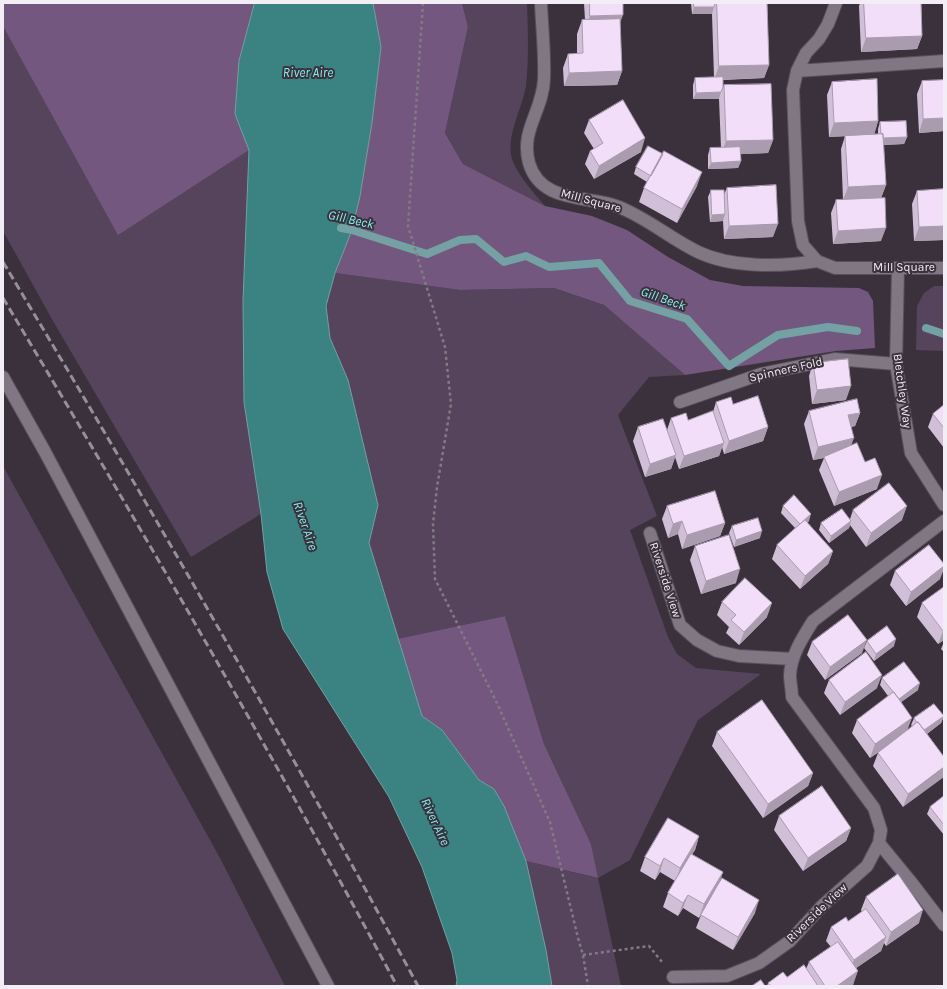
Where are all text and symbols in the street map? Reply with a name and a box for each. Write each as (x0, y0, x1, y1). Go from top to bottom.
water label: River Aire (283, 65, 333, 81)
street label: Mill Square (559, 186, 623, 216)
water label: Gill Beck (327, 207, 375, 233)
street label: Mill Square (873, 261, 935, 275)
water label: Gill Beck (639, 284, 687, 314)
street label: Bletchley Way (890, 353, 914, 429)
street label: Spinners Fold (748, 355, 824, 385)
water label: River Aire (289, 500, 321, 552)
street label: Riverside View (646, 540, 684, 620)
water label: River Aire (417, 796, 453, 848)
street label: Riverside View (784, 881, 850, 945)

